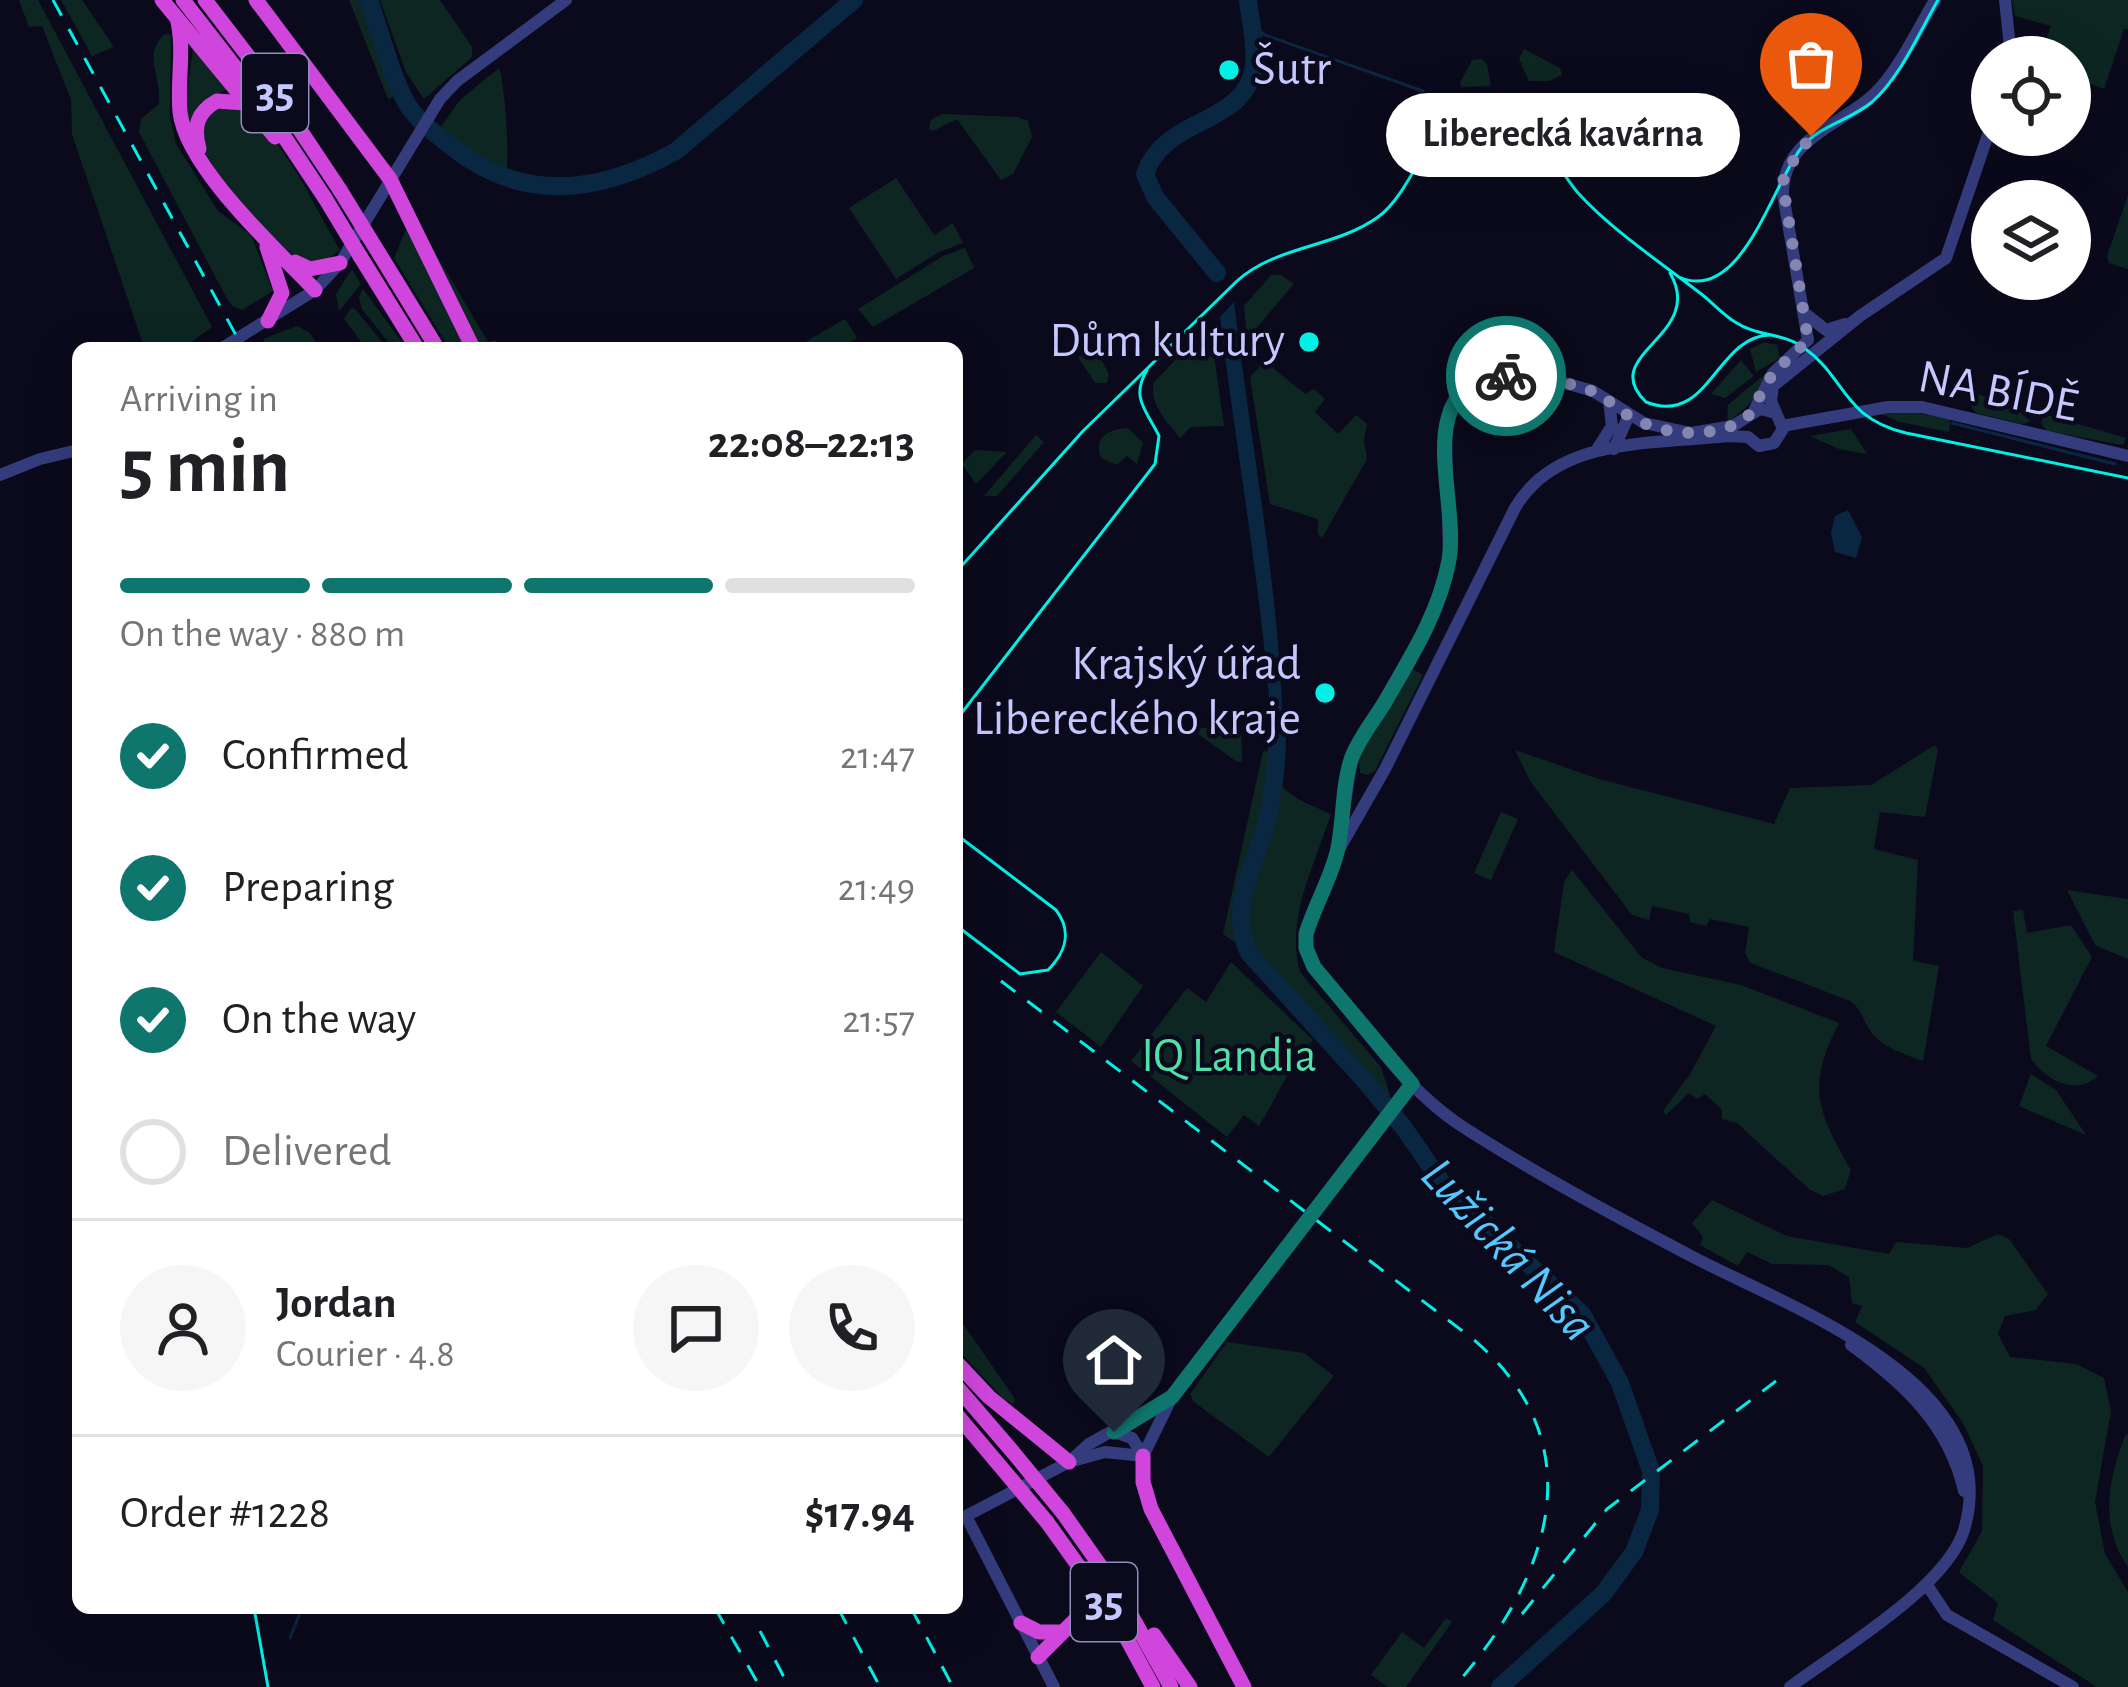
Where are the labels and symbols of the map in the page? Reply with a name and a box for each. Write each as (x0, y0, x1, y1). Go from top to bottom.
pin (1760, 13, 1862, 136)
place label: Šutr (1253, 42, 1331, 94)
road number: 35 (242, 54, 308, 132)
marker: Šutr (1216, 57, 1242, 83)
callout: Liberecká kavárna (1385, 94, 1739, 178)
courier (1446, 316, 1566, 436)
place label: Dům kultury (1050, 318, 1285, 366)
marker: Dům kultury (1296, 329, 1322, 355)
street label: NA BÍDĚ (1914, 348, 2083, 431)
place label: Krajský úřad Libereckého kraje (973, 641, 1301, 744)
marker: Krajský úřad Libereckého kraje (1312, 680, 1338, 706)
park label: IQ Landia (1141, 1033, 1317, 1081)
water label: Lužická Nisa (1411, 1149, 1605, 1351)
pin (1063, 1309, 1165, 1432)
road number: 35 (1071, 1563, 1137, 1641)

